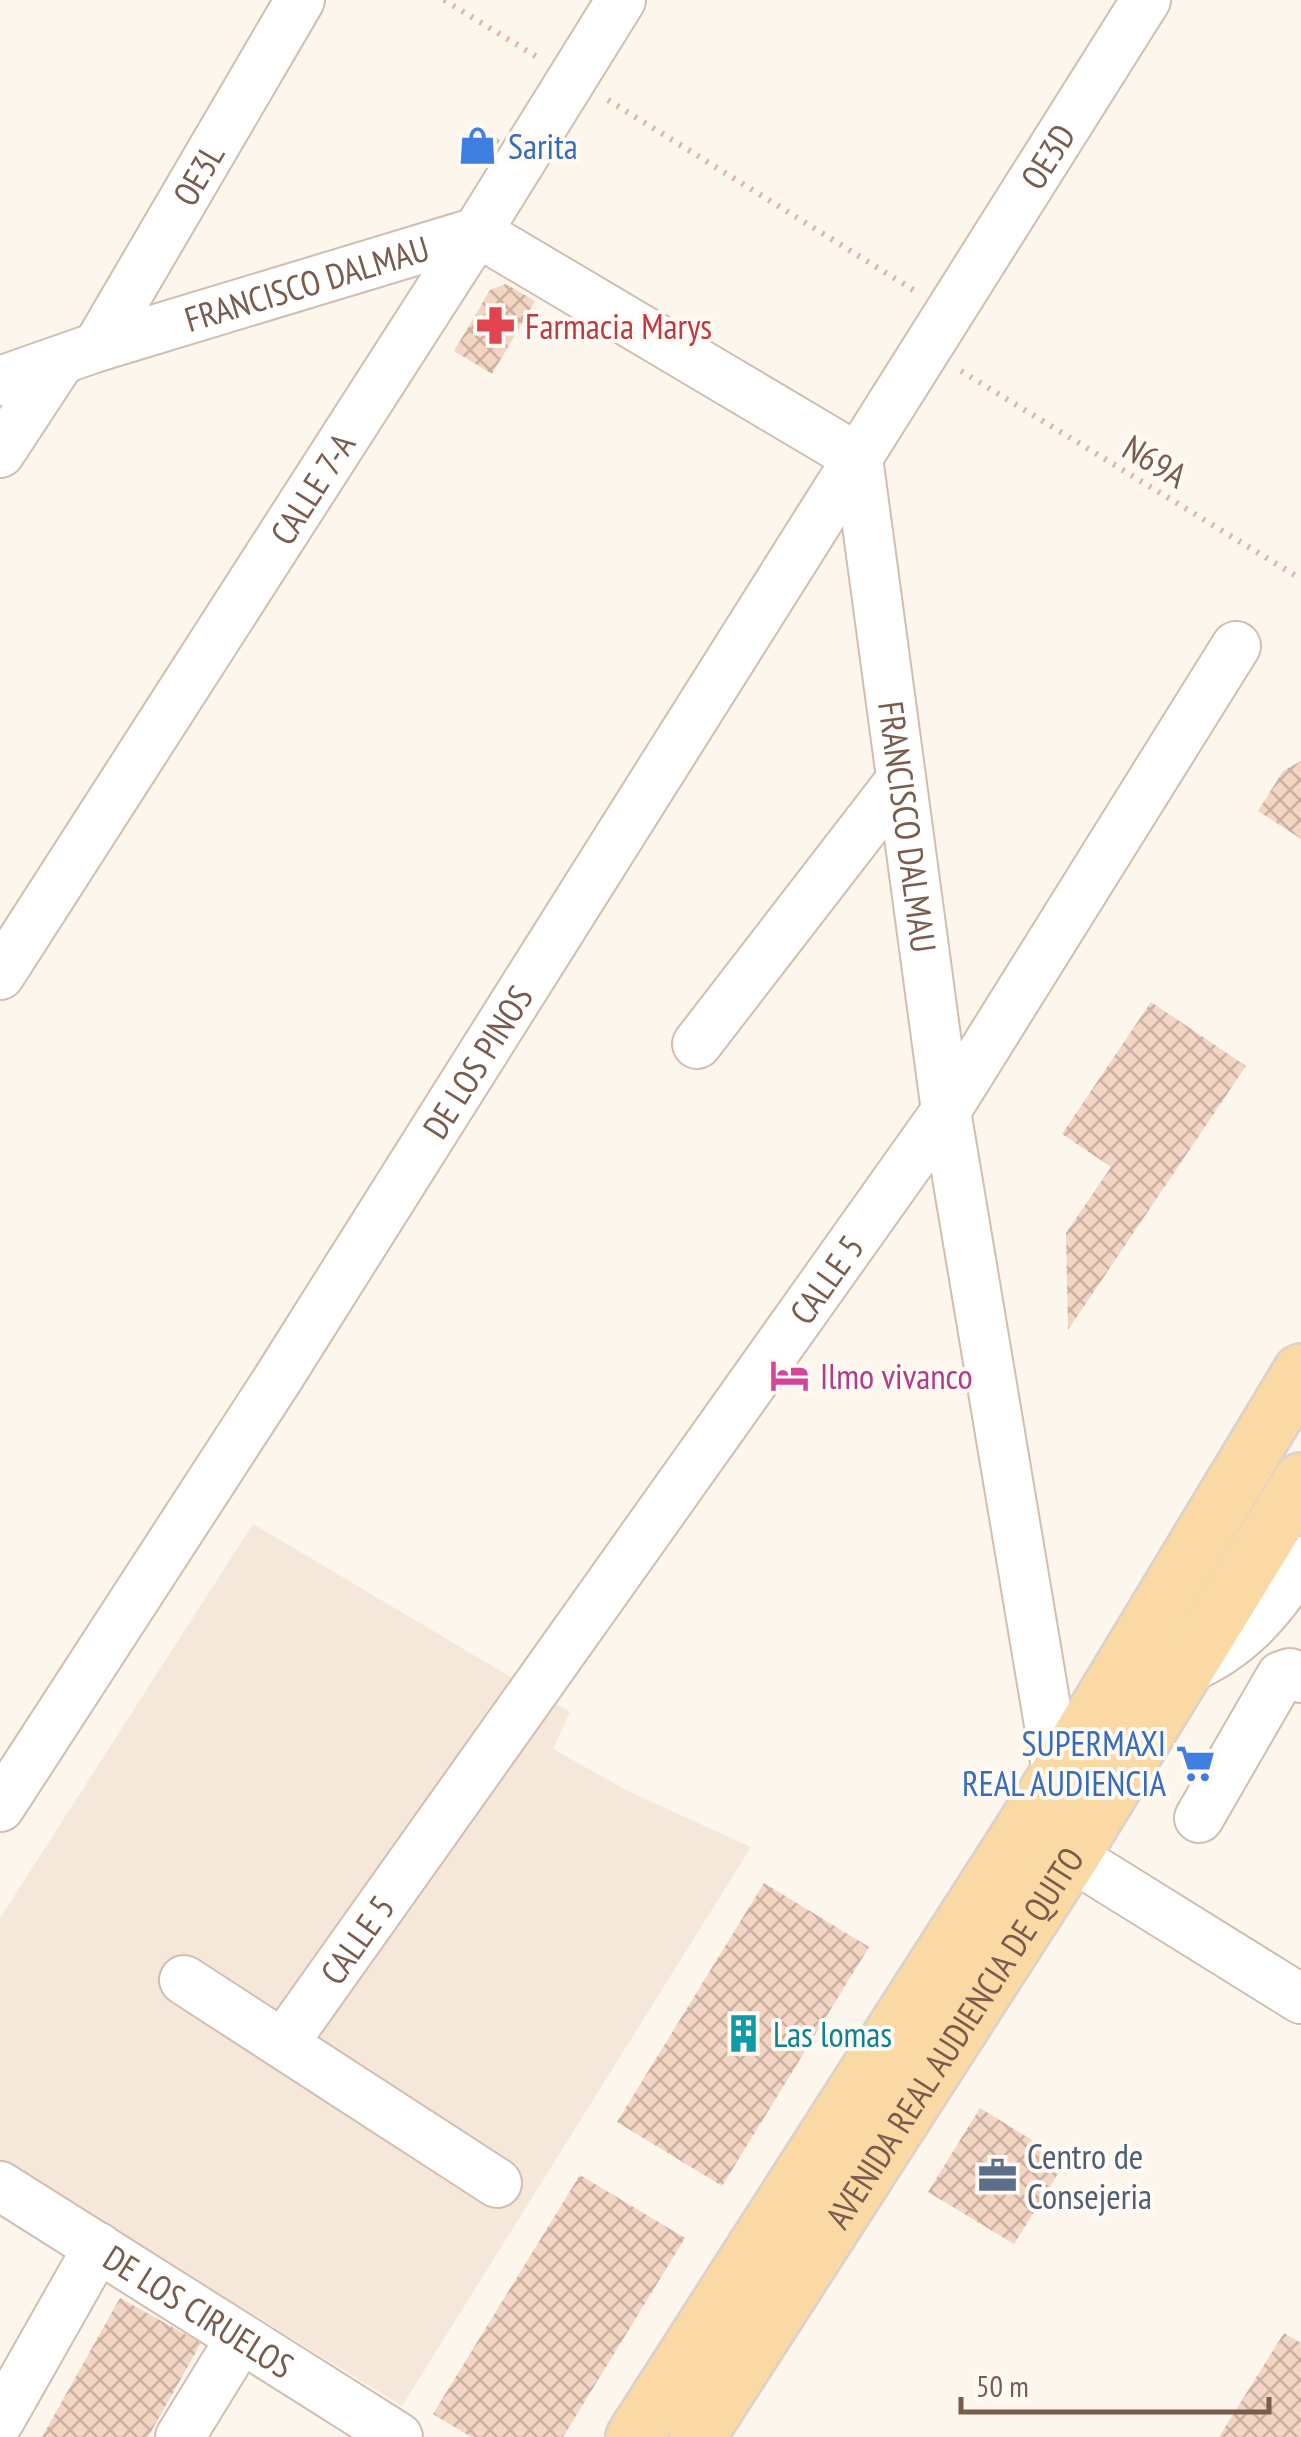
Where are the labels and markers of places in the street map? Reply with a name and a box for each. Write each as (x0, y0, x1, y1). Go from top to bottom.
place label: Sarita (508, 123, 578, 169)
shop icon: Sarita (457, 125, 499, 167)
place label: Farmacia Marys (525, 303, 712, 349)
pharmacy icon: Farmacia Marys (474, 305, 516, 347)
place label: Ilmo vivanco (820, 1353, 973, 1399)
hotel icon: Ilmo vivanco (769, 1355, 811, 1397)
place label: SUPERMAXI REAL AUDIENCIA (962, 1720, 1166, 1806)
supermarket icon: SUPERMAXI REAL AUDIENCIA (1175, 1742, 1217, 1784)
place label: Las lomas (773, 2011, 892, 2057)
building icon: Las lomas (722, 2013, 764, 2055)
place label: Centro de Consejeria (1027, 2133, 1152, 2219)
office icon: Centro de Consejeria (976, 2155, 1018, 2197)

